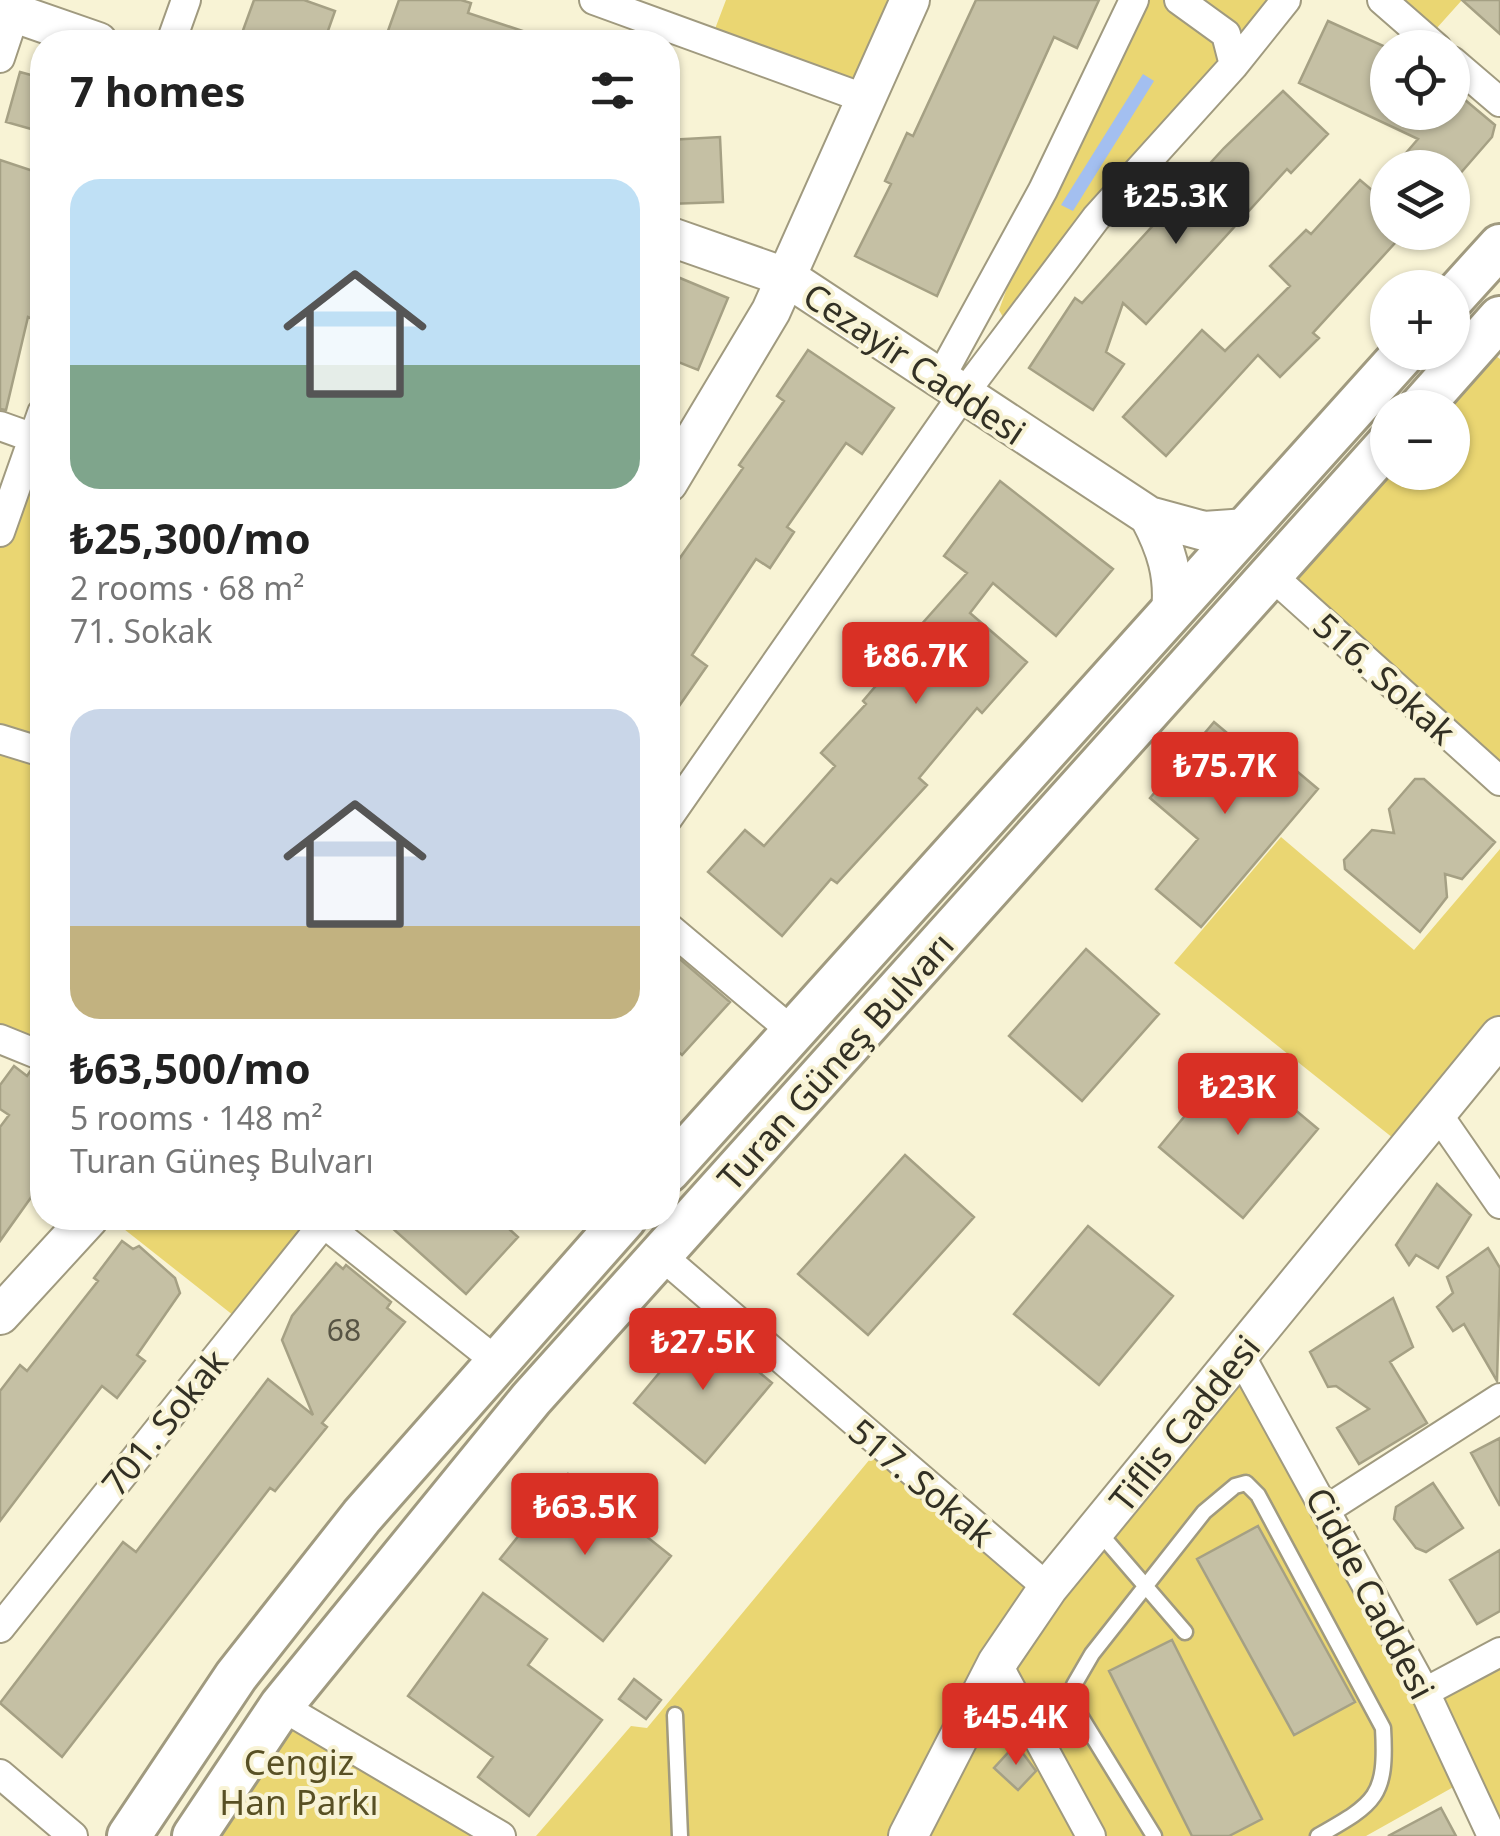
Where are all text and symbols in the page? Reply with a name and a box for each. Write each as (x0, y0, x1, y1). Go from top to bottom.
map controls (1370, 30, 1470, 490)
button: locate (1370, 30, 1470, 130)
text: 7 homes (70, 62, 246, 119)
icon: filters (585, 63, 640, 118)
button: layers (1370, 150, 1470, 250)
pin: ₺25.3K (1095, 162, 1257, 247)
text: ₺25.3K (1124, 173, 1228, 216)
icon: home (265, 244, 445, 424)
button: + (1370, 270, 1470, 370)
street label: Cezayir Caddesi (795, 271, 1035, 455)
button: − (1370, 390, 1470, 490)
text: ₺25,300/mo (70, 509, 311, 566)
text: 2 rooms · 68 m² (70, 566, 304, 609)
street label: 516. Sokak (1304, 602, 1466, 755)
text: 71. Sokak (70, 609, 213, 652)
pin: ₺86.7K (835, 622, 997, 707)
text: ₺86.7K (864, 633, 968, 676)
pin: ₺75.7K (1144, 732, 1306, 817)
text: ₺75.7K (1173, 743, 1277, 786)
icon: home (265, 774, 445, 954)
street label: Turan Güneş Bulvarı (706, 922, 964, 1200)
text: ₺63,500/mo (70, 1039, 311, 1096)
pin: ₺23K (1179, 1053, 1297, 1138)
text: ₺23K (1200, 1064, 1276, 1107)
text: 5 rooms · 148 m² (70, 1096, 323, 1139)
text: Turan Güneş Bulvarı (70, 1139, 374, 1182)
pin: ₺27.5K (622, 1308, 784, 1393)
house number: 68 (327, 1309, 361, 1350)
text: ₺27.5K (651, 1319, 755, 1362)
street label: Tiflis Caddesi (1098, 1325, 1270, 1521)
street label: 701. Sokak (90, 1339, 238, 1505)
street label: 517. Sokak (840, 1407, 1005, 1557)
pin: ₺63.5K (504, 1473, 666, 1558)
street label: Cidde Caddesi (1295, 1479, 1447, 1707)
text: ₺63.5K (533, 1484, 637, 1527)
pin: ₺45.4K (935, 1683, 1097, 1768)
text: ₺45.4K (964, 1694, 1068, 1737)
park label: Cengiz Han Parkı (219, 1738, 379, 1825)

